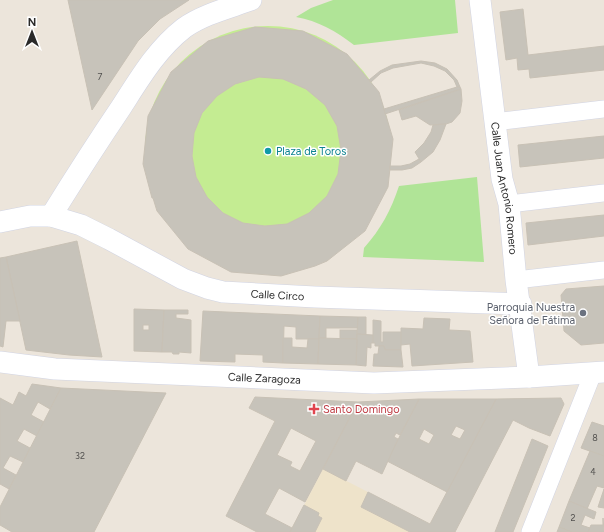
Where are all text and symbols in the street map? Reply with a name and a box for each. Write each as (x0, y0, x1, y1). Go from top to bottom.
north arrow (12, 12, 52, 52)
text: N (28, 16, 36, 29)
house number: 7 (98, 71, 103, 82)
street label: Calle Juan Antonio Romero (489, 121, 520, 255)
place label: Plaza de Toros (276, 145, 346, 158)
marker: Plaza de Toros (263, 146, 273, 156)
street label: Calle Circo (250, 287, 305, 303)
place label: Parroquia Nuestra Señora de Fátima (487, 301, 575, 327)
marker: Parroquia Nuestra Señora de Fátima (578, 308, 588, 318)
street label: Calle Zaragoza (228, 370, 301, 386)
marker: Santo Domingo (308, 403, 320, 415)
place label: Santo Domingo (323, 403, 400, 416)
house number: 8 (592, 432, 598, 443)
house number: 32 (75, 450, 85, 461)
house number: 4 (590, 466, 596, 477)
house number: 2 (570, 512, 576, 523)

